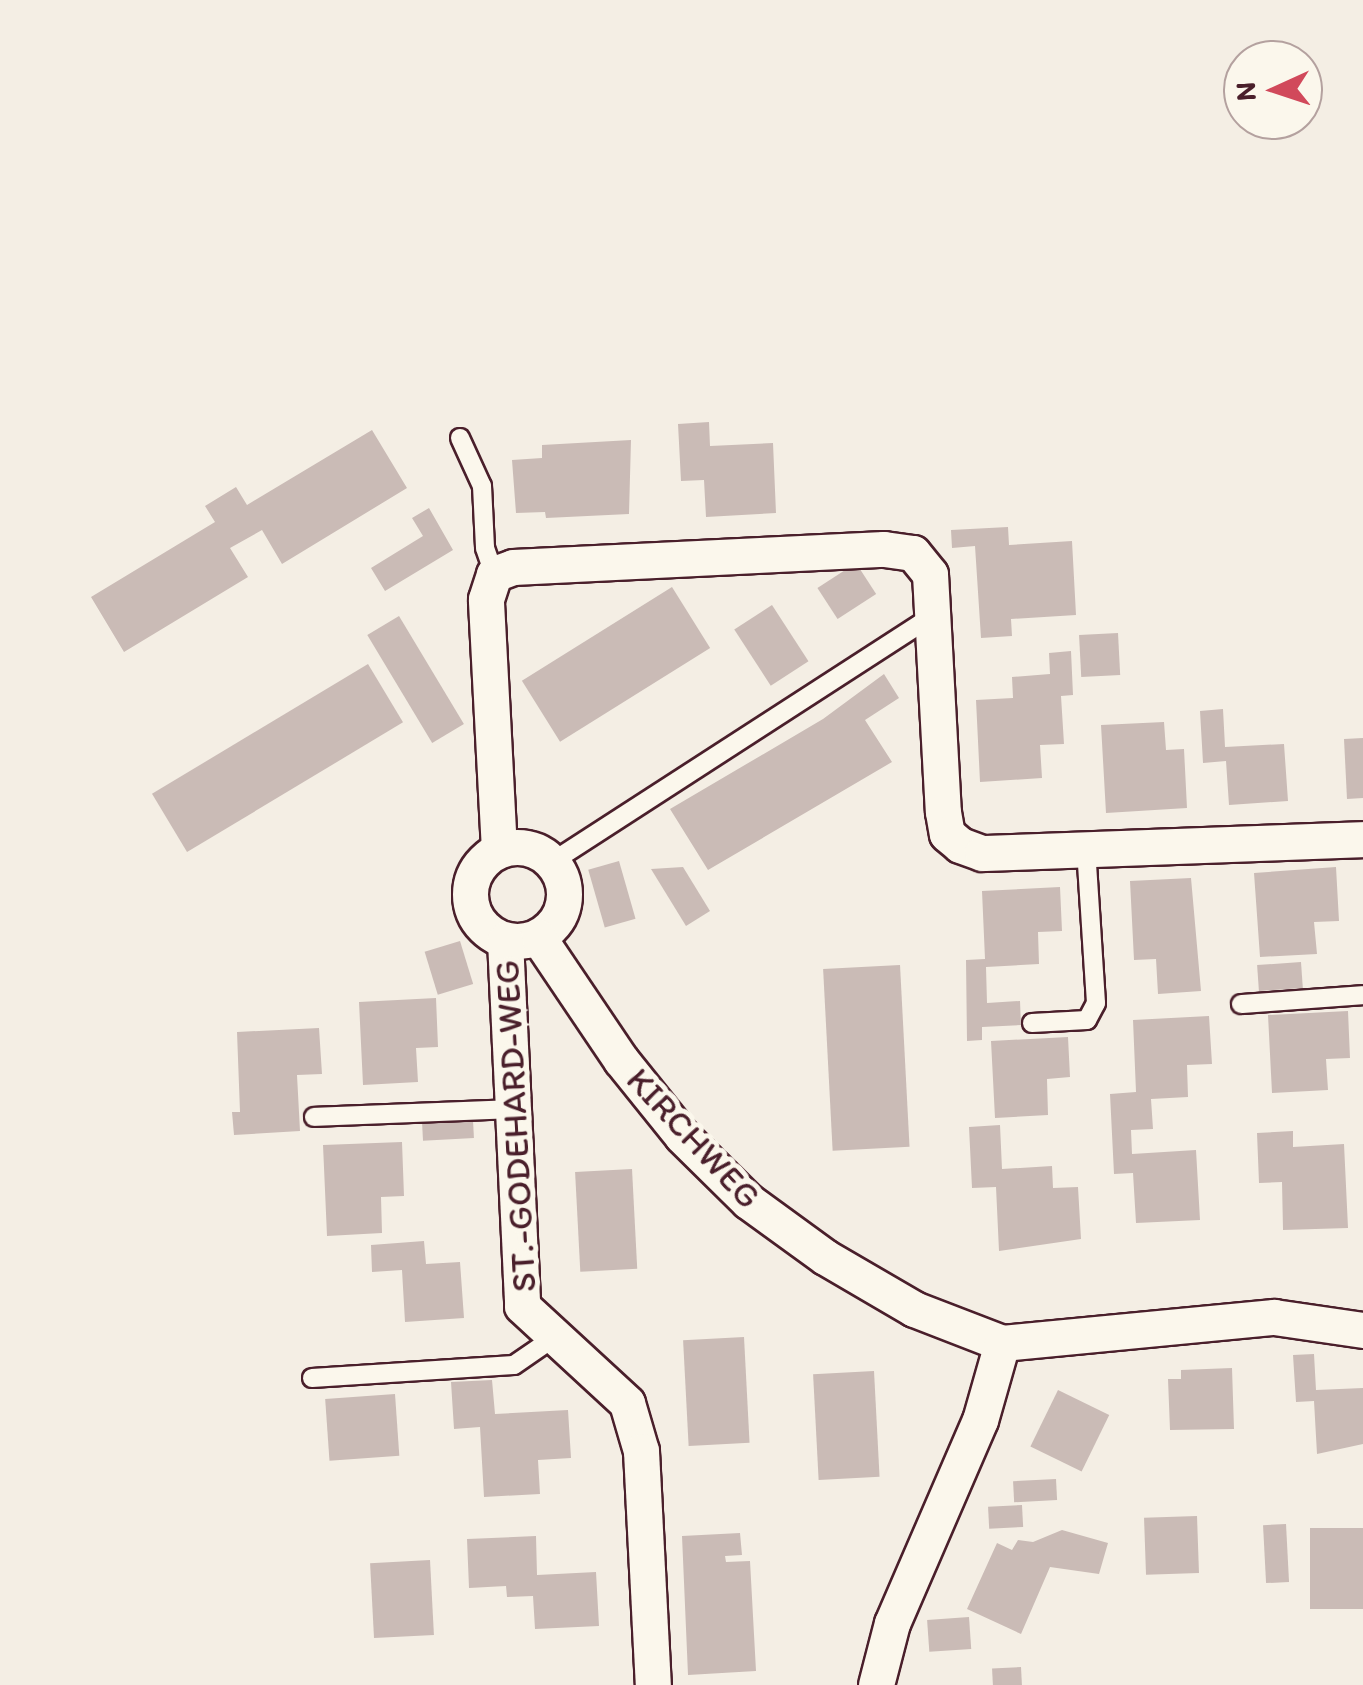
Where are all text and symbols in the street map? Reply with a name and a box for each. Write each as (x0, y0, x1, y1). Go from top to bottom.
north arrow (1223, 40, 1323, 140)
text: N (1228, 81, 1263, 102)
street label: ST.-GODEHARD-WEG (485, 959, 545, 1293)
street label: KIRCHWEG (618, 1059, 770, 1217)

